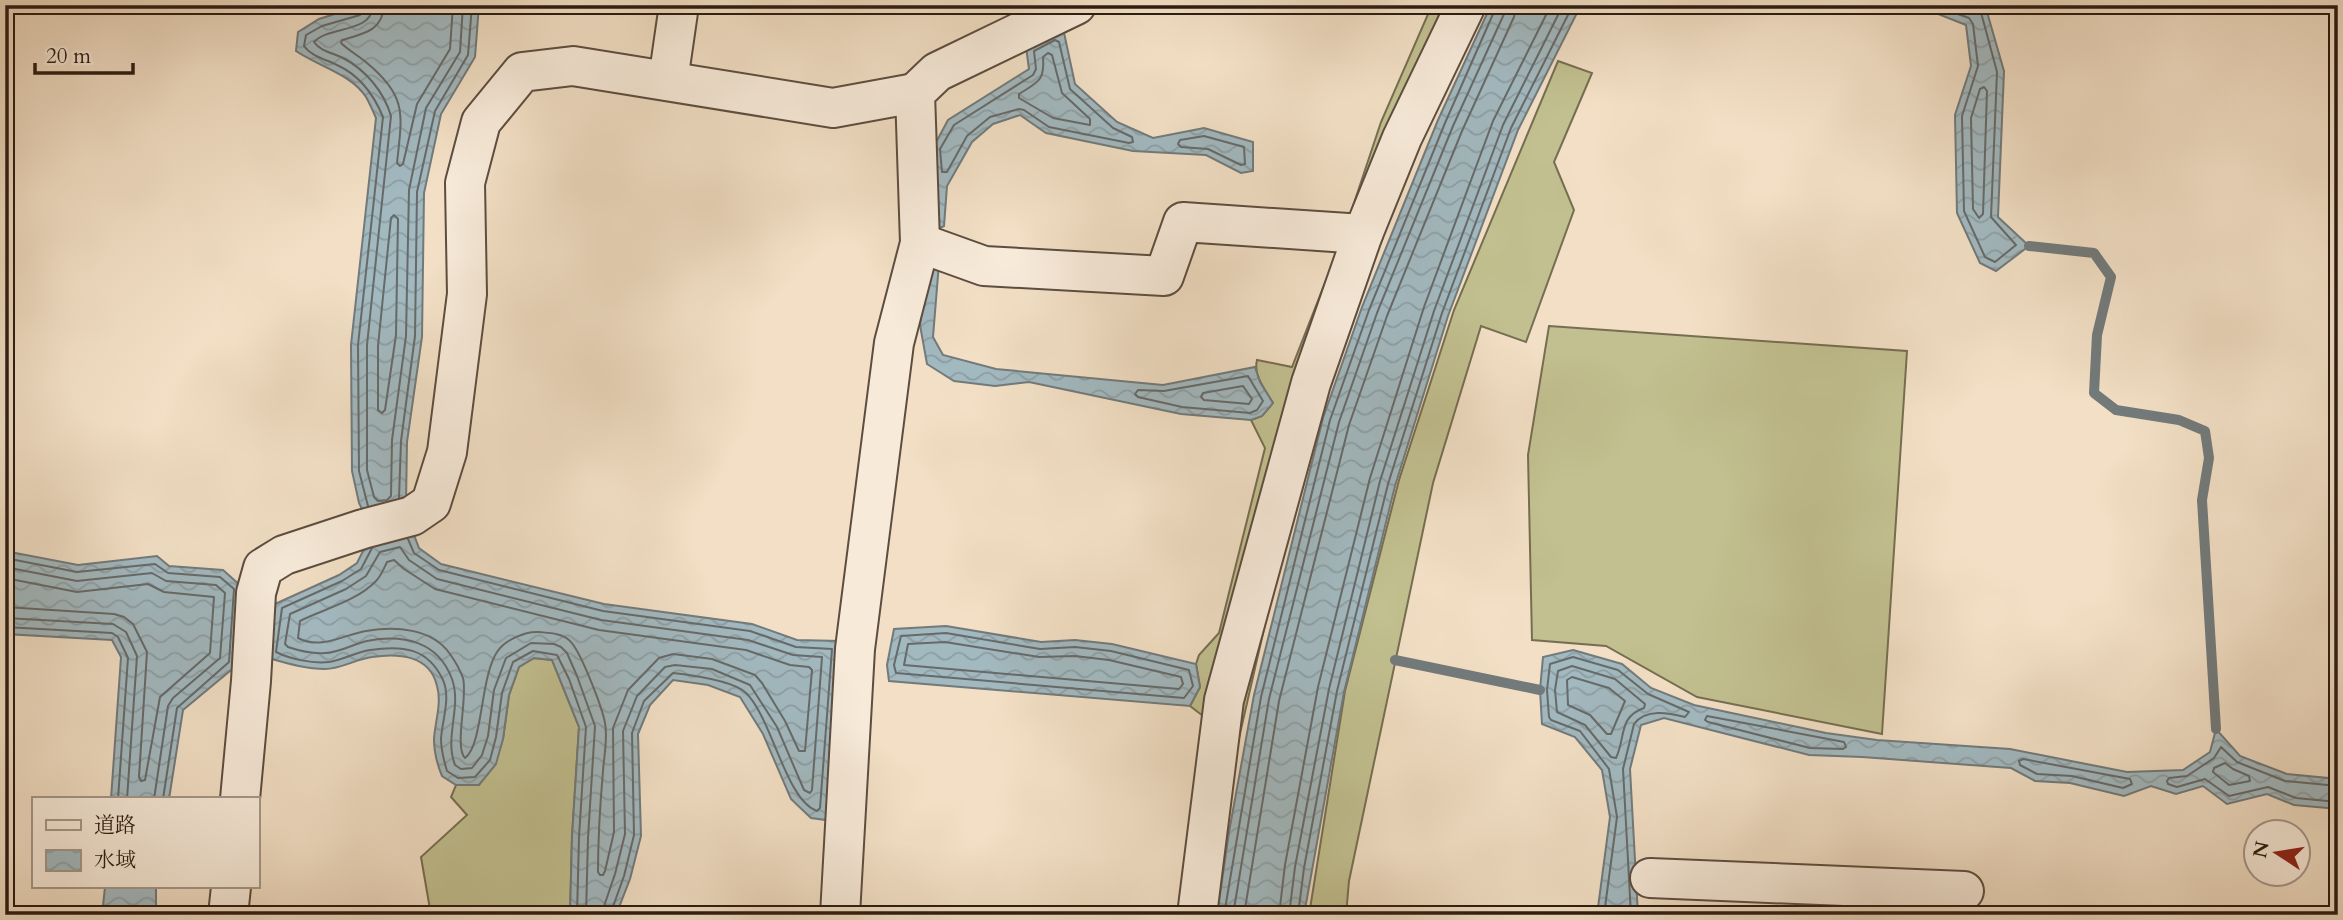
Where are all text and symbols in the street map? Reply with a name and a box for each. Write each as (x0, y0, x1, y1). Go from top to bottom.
scale bar (35, 32, 133, 76)
text: 20 m (46, 42, 91, 71)
legend (32, 797, 259, 888)
text: 道路 (94, 811, 136, 840)
north arrow (2242, 818, 2312, 888)
text: N (2247, 838, 2276, 860)
text: 水域 (94, 846, 136, 875)

